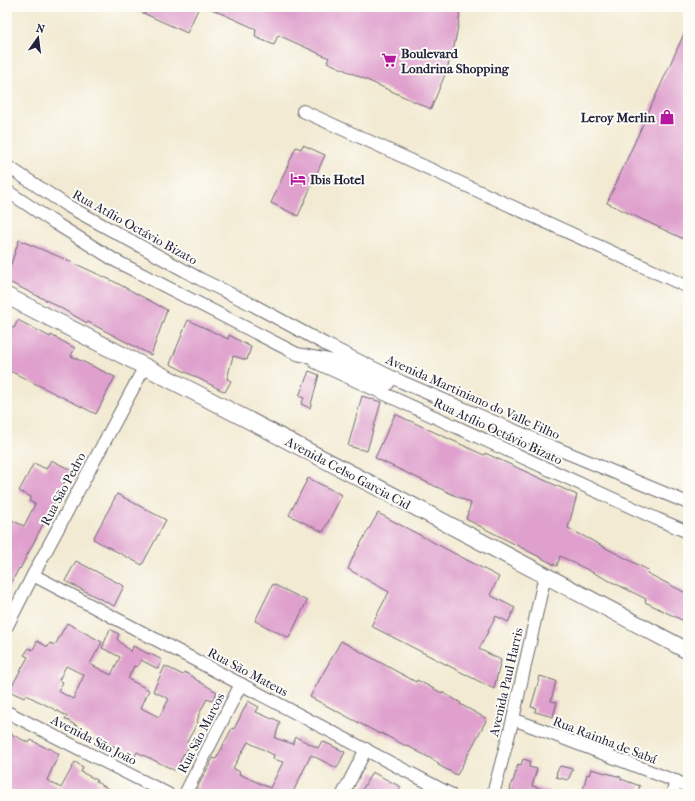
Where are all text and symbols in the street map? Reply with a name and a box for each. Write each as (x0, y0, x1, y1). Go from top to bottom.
north arrow (18, 18, 58, 58)
text: N (35, 21, 47, 36)
place label: Boulevard Londrina Shopping (401, 46, 510, 77)
supermarket icon: Boulevard Londrina Shopping (380, 51, 398, 69)
shop icon: Leroy Merlin (658, 108, 676, 126)
place label: Leroy Merlin (581, 110, 655, 126)
hotel icon: Ibis Hotel (289, 170, 307, 188)
place label: Ibis Hotel (310, 172, 365, 187)
street label: Rua Atílio Octávio Bizato (70, 186, 200, 268)
street label: Avenida Martiniano do Valle Filho (383, 351, 563, 442)
street label: Rua Atílio Octávio Bizato (431, 395, 565, 468)
street label: Avenida Celso Garcia Cid (282, 433, 414, 513)
street label: Rua São Pedro (37, 450, 89, 528)
street label: Avenida Paul Harris (486, 626, 526, 739)
street label: Rua São Mateus (205, 645, 291, 700)
street label: Rua São Marcos (174, 690, 228, 776)
street label: Avenida São João (48, 712, 140, 768)
street label: Rua Rainha de Sabá (551, 713, 660, 767)

